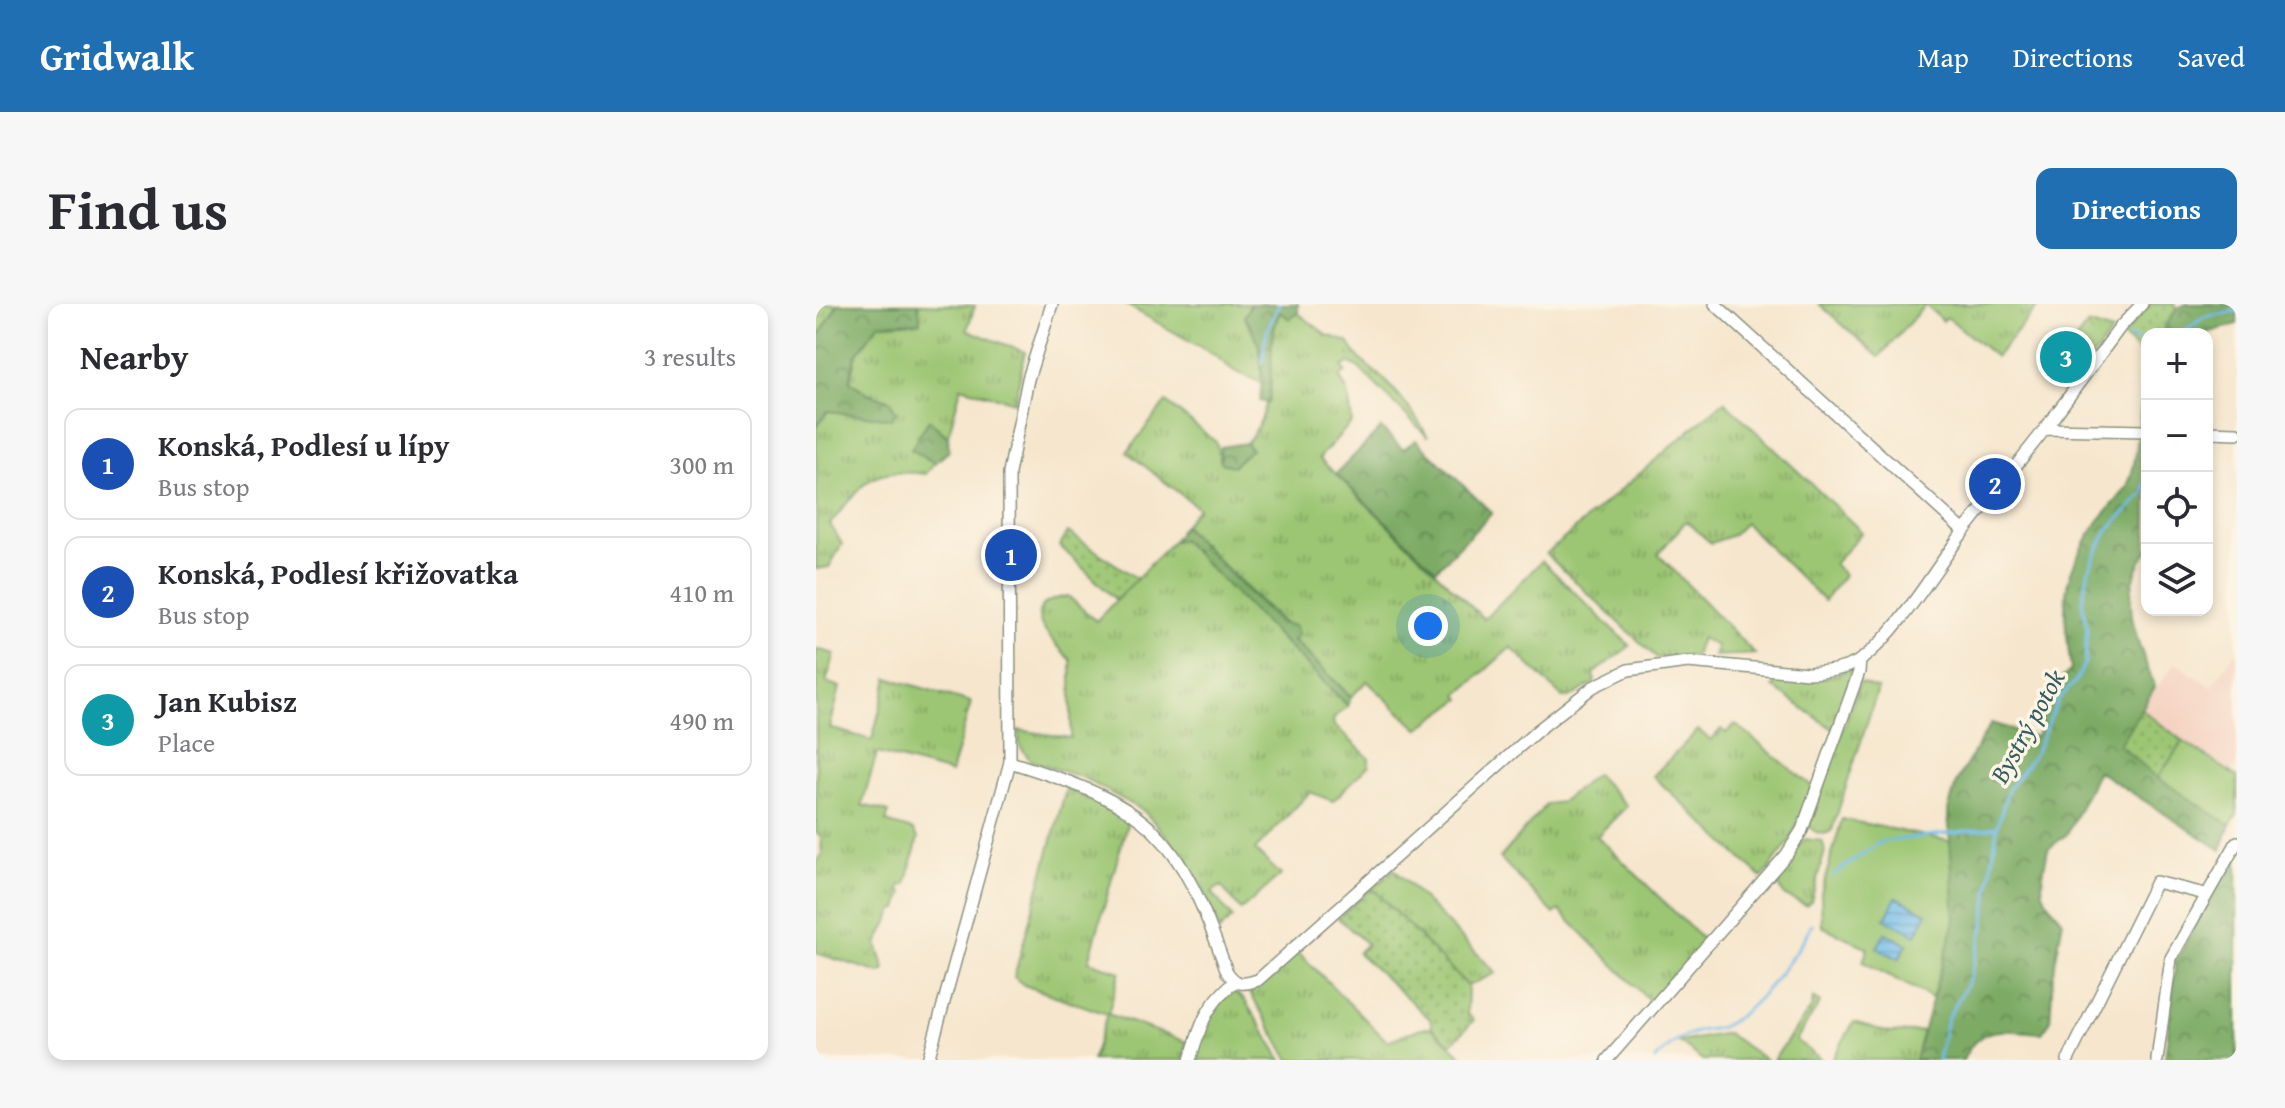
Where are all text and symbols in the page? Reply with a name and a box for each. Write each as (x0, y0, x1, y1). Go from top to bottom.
text: Gridwalk (40, 28, 194, 84)
text: Map (1917, 36, 1969, 77)
text: Directions (2013, 36, 2133, 77)
text: Saved (2177, 36, 2245, 77)
text: Find us (48, 167, 228, 250)
button: Directions (2036, 168, 2237, 249)
pin: 3 (2040, 327, 2092, 387)
map controls (2141, 328, 2213, 616)
button: + (2141, 328, 2213, 400)
text: Nearby (80, 332, 189, 381)
text: 3 results (644, 337, 736, 376)
button: − (2141, 400, 2213, 472)
text: Konská, Podlesí u lípy (158, 423, 449, 467)
text: 1 (101, 445, 115, 484)
text: 300 m (669, 445, 734, 484)
pin: 2 (1969, 454, 2021, 514)
text: Bus stop (158, 467, 250, 506)
button: locate (2141, 472, 2213, 544)
pin: 1 (985, 525, 1037, 585)
button: layers (2141, 544, 2213, 616)
text: Konská, Podlesí křižovatka (158, 551, 518, 595)
text: 2 (101, 573, 115, 612)
text: 410 m (669, 573, 734, 612)
text: Bus stop (158, 595, 250, 634)
your location (1408, 606, 1448, 646)
water label: Bystrý potok (1979, 662, 2074, 791)
text: Jan Kubisz (158, 679, 297, 723)
text: 3 (101, 701, 115, 740)
text: 490 m (669, 701, 734, 740)
text: Place (158, 723, 215, 762)

